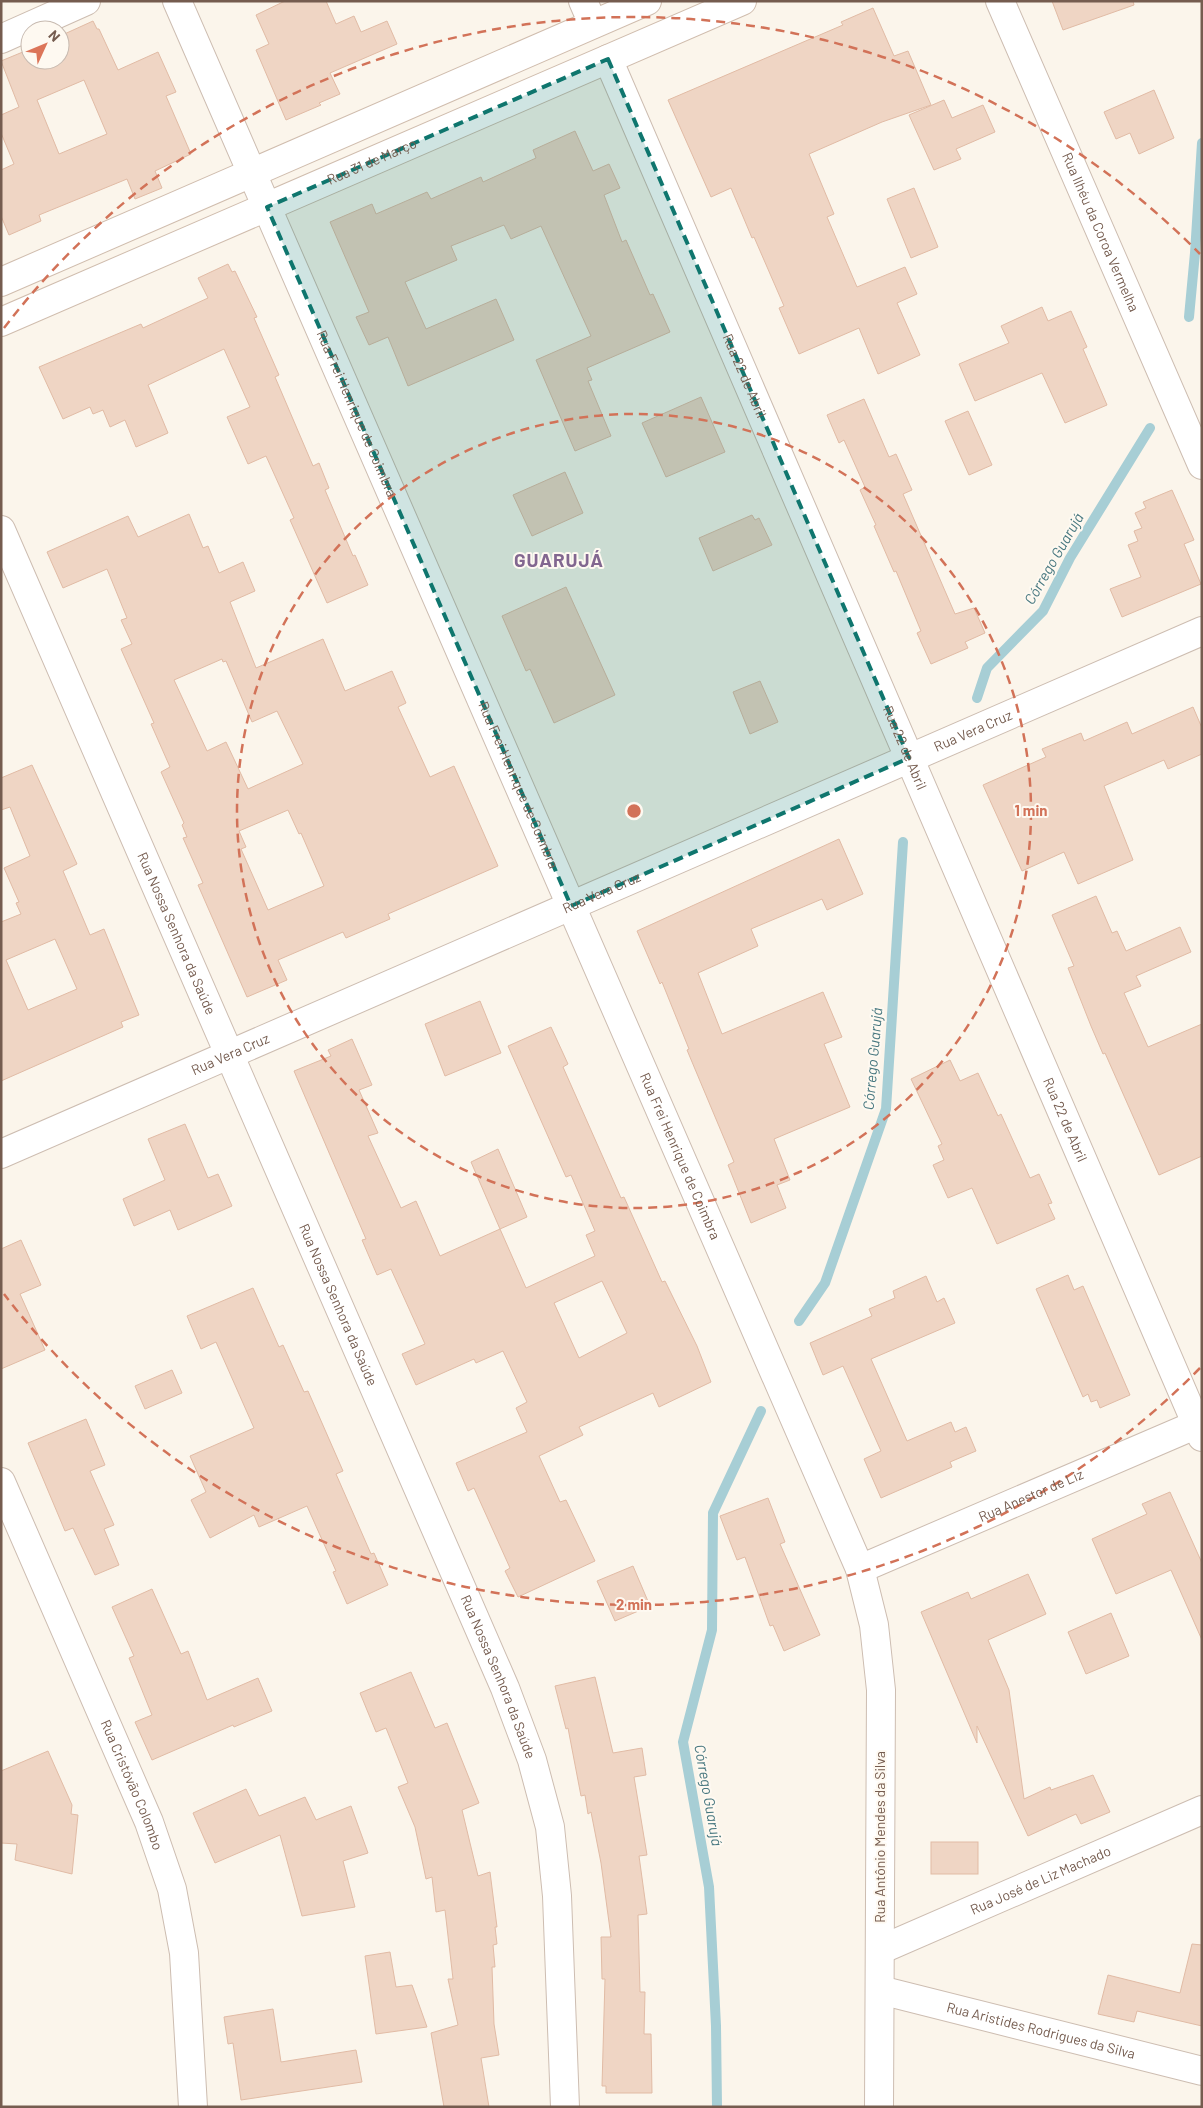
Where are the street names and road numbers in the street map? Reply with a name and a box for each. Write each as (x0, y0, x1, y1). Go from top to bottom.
street label: Rua 31 de Março (324, 134, 419, 188)
street label: Rua Ilhéu da Coroa Vermelha (1059, 150, 1143, 314)
street label: Rua Frei Henrique de Coimbra (313, 327, 401, 499)
street label: Rua 22 de Abril (719, 331, 771, 420)
street label: Rua Frei Henrique de Coimbra (475, 699, 563, 871)
street label: Rua 22 de Abril (880, 703, 931, 792)
street label: Rua Vera Cruz (931, 706, 1014, 755)
street label: Rua Nossa Senhora da Saúde (134, 849, 220, 1017)
street label: Rua Vera Cruz (560, 868, 643, 916)
street label: Rua Vera Cruz (188, 1029, 272, 1078)
street label: Rua Frei Henrique de Coimbra (637, 1070, 724, 1242)
street label: Rua 22 de Abril (1040, 1075, 1091, 1164)
street label: Rua Nossa Senhora da Saúde (296, 1221, 381, 1388)
street label: Rua Anestor de Liz (976, 1465, 1086, 1525)
street label: Rua Nossa Senhora da Saúde (458, 1592, 540, 1761)
street label: Rua Cristóvão Colombo (97, 1717, 167, 1852)
street label: Rua Antônio Mendes da Silva (871, 1751, 888, 1923)
street label: Rua José de Liz Machado (967, 1842, 1113, 1918)
street label: Rua Aristides Rodrigues da Silva (945, 1998, 1137, 2062)

